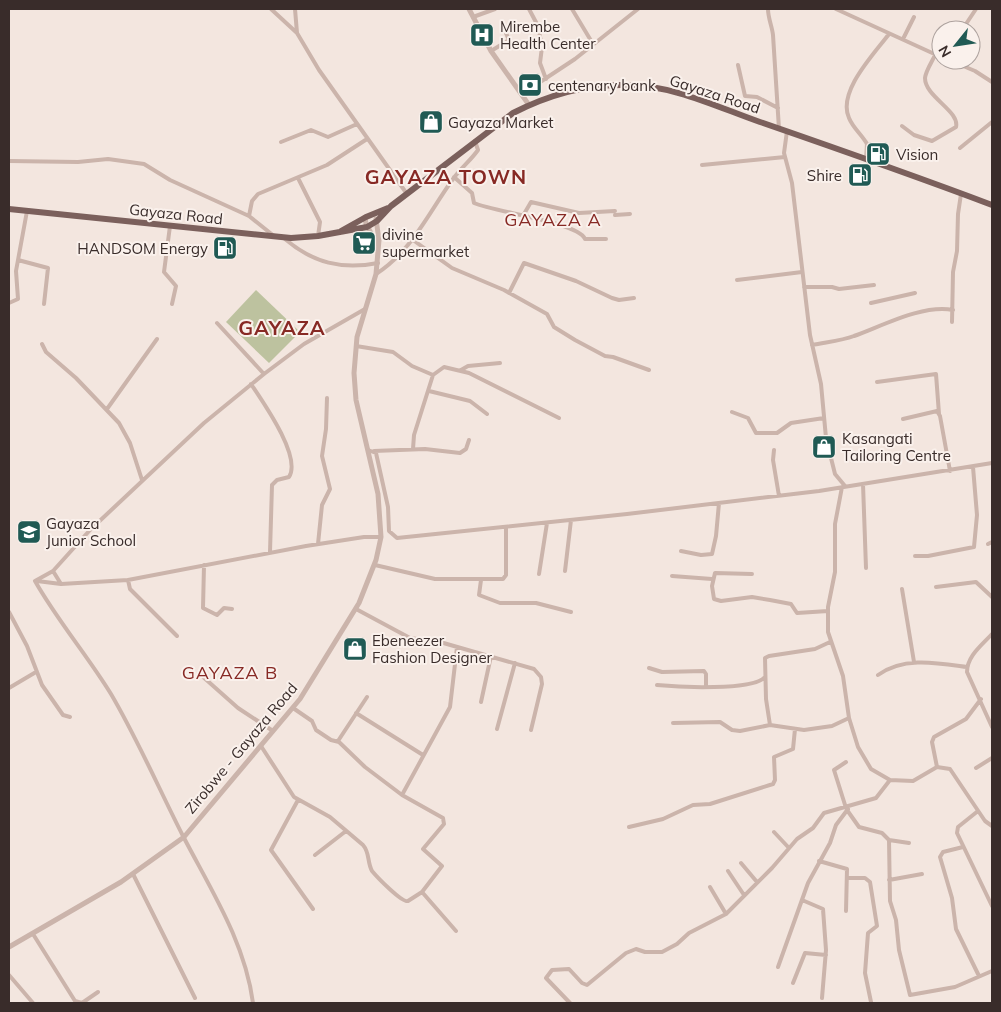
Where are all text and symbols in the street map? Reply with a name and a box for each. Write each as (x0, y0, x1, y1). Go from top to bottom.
place label: Mirembe Health Center (500, 17, 596, 53)
north arrow (931, 20, 981, 70)
hospital icon: Mirembe Health Center (469, 22, 495, 48)
text: N (934, 42, 955, 61)
street label: Gayaza Road (667, 70, 763, 118)
bank icon: centenary bank (517, 72, 543, 98)
place label: centenary bank (548, 76, 656, 95)
shop icon: Gayaza Market (418, 109, 444, 135)
place label: Gayaza Market (448, 113, 554, 132)
fuel station icon: Vision (865, 141, 891, 167)
place label: Vision (896, 145, 938, 164)
fuel station icon: Shire (847, 162, 873, 188)
district label: GAYAZA TOWN (365, 164, 527, 189)
place label: Shire (807, 166, 842, 185)
street label: Gayaza Road (128, 200, 224, 228)
district label: GAYAZA A (504, 208, 602, 231)
place label: divine supermarket (382, 225, 469, 261)
supermarket icon: divine supermarket (351, 230, 377, 256)
fuel station icon: HANDSOM Energy (212, 235, 238, 261)
place label: HANDSOM Energy (77, 239, 208, 258)
district label: GAYAZA (238, 315, 326, 340)
place label: Kasangati Tailoring Centre (842, 429, 951, 465)
shop icon: Kasangati Tailoring Centre (811, 434, 837, 460)
place label: Gayaza Junior School (46, 514, 136, 550)
school or university icon: Gayaza Junior School (16, 519, 42, 545)
place label: Ebeneezer Fashion Designer (372, 631, 493, 667)
shop icon: Ebeneezer Fashion Designer (342, 636, 368, 662)
district label: GAYAZA B (182, 661, 278, 684)
street label: Zirobwe - Gayaza Road (181, 679, 301, 817)

